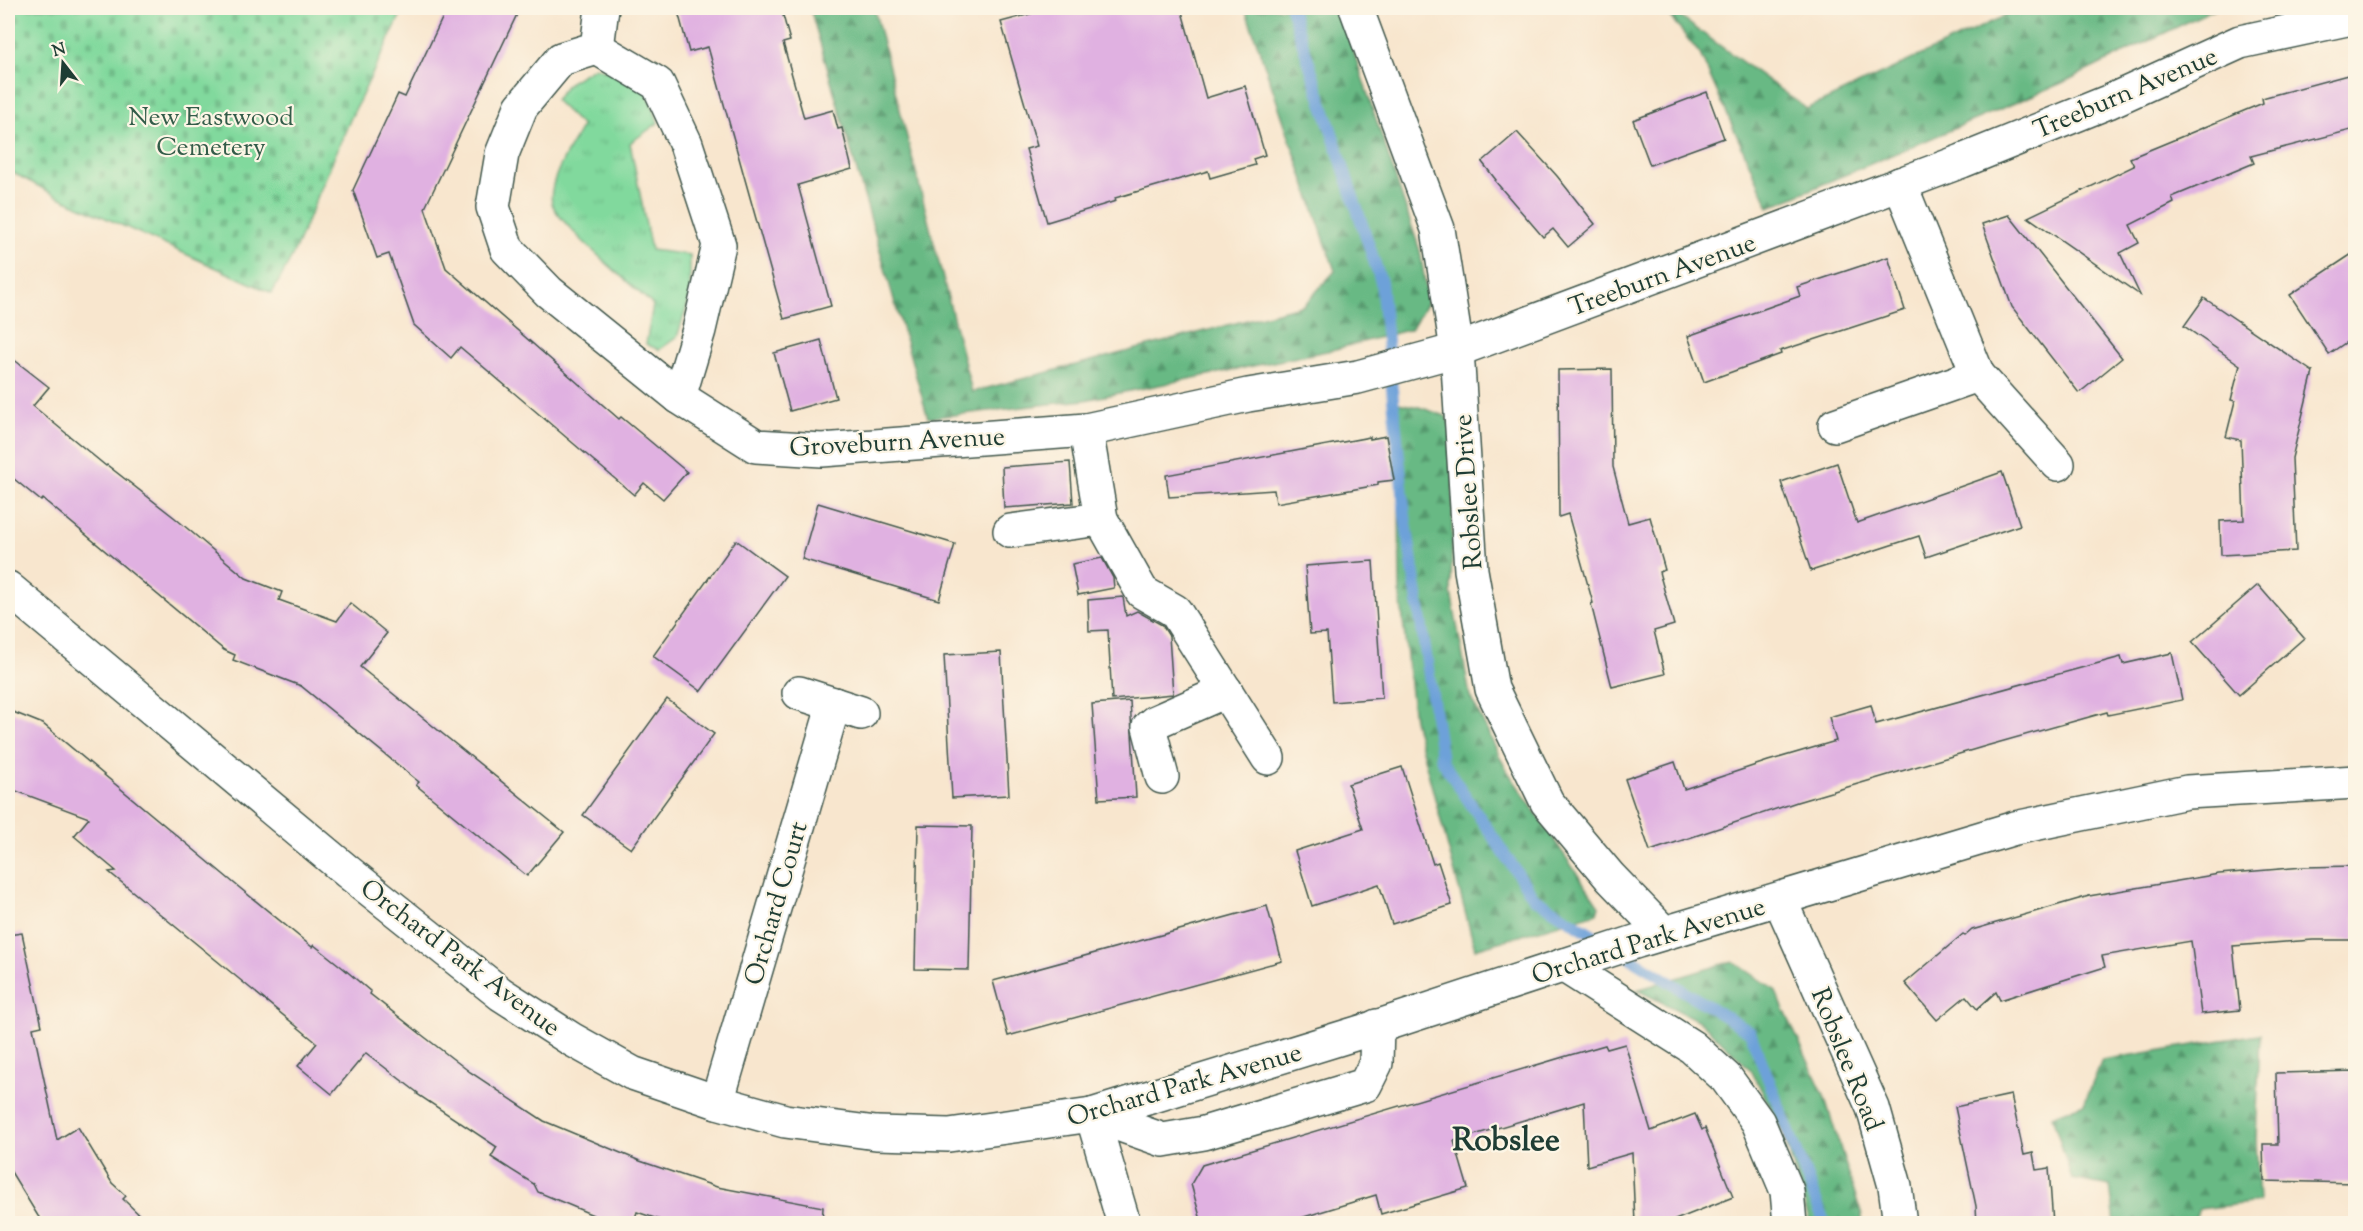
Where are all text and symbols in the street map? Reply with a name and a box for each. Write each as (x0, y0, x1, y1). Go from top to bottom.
north arrow (33, 33, 93, 93)
text: N (50, 38, 69, 64)
street label: Treeburn Avenue (2028, 39, 2224, 150)
park label: New Eastwood Cemetery (128, 100, 294, 167)
street label: Treeburn Avenue (1564, 225, 1761, 327)
street label: Robslee Drive (1446, 413, 1493, 571)
street label: Groveburn Avenue (788, 419, 1006, 468)
street label: Orchard Court (736, 818, 818, 990)
street label: Orchard Park Avenue (352, 871, 567, 1047)
street label: Orchard Park Avenue (1527, 889, 1770, 996)
street label: Robslee Road (1800, 983, 1891, 1137)
street label: Orchard Park Avenue (1063, 1035, 1306, 1138)
district label: Robslee (1452, 1119, 1560, 1165)

